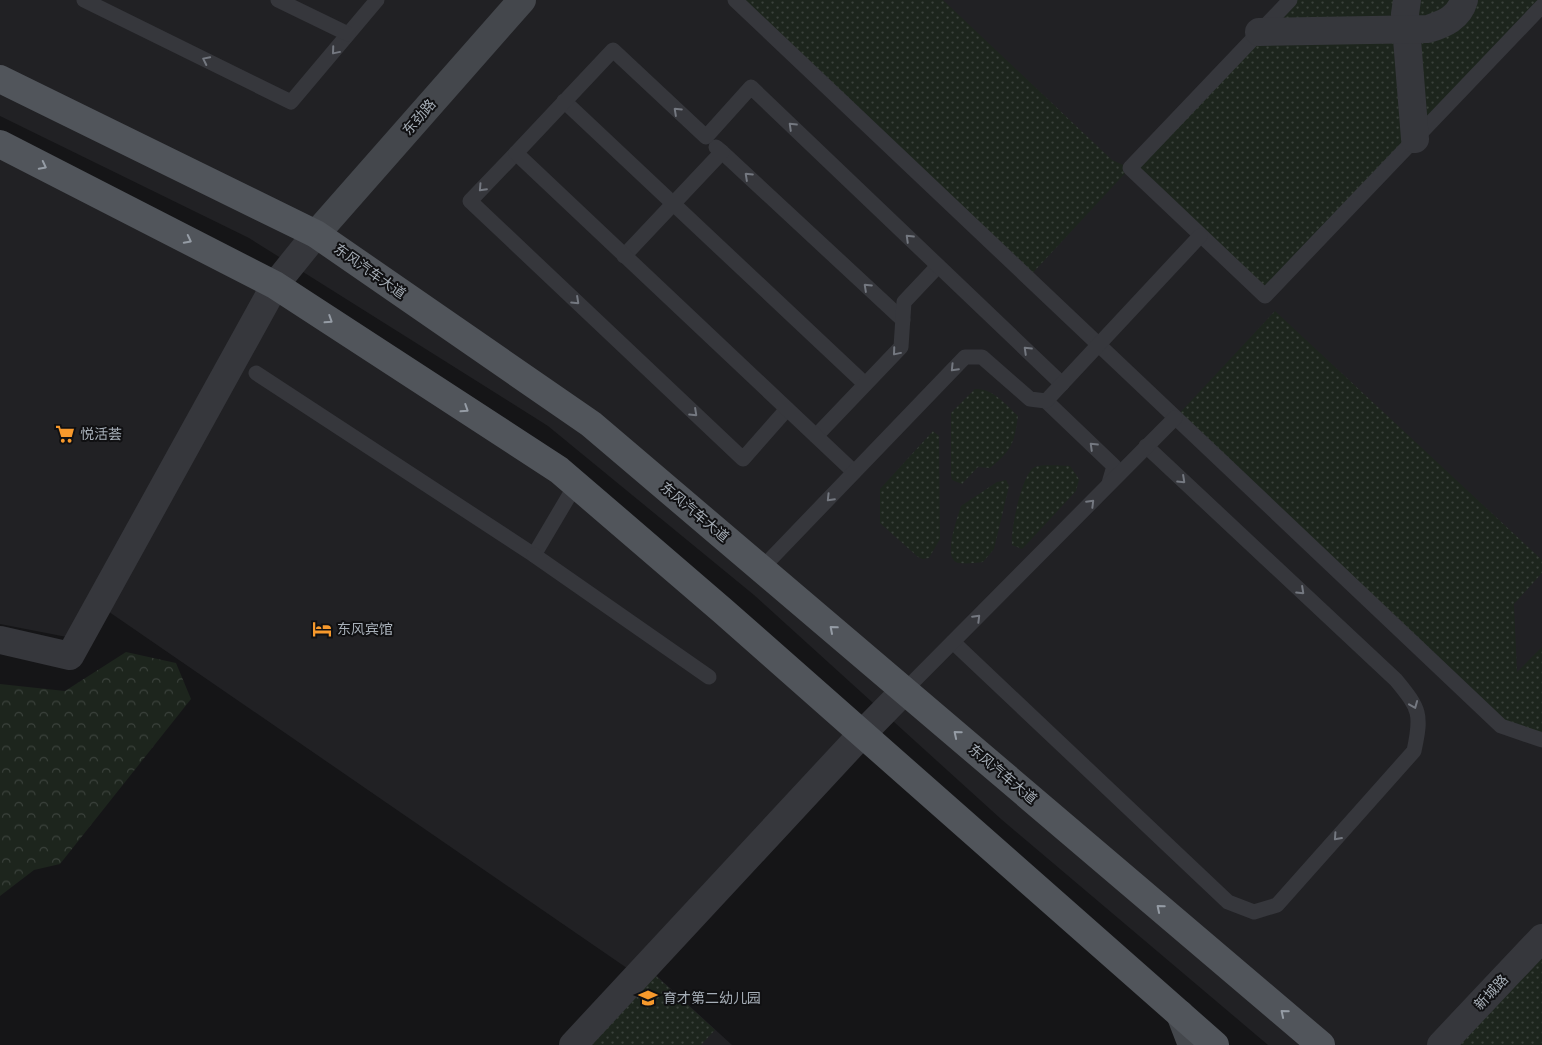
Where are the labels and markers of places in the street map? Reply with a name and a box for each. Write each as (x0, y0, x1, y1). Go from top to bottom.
supermarket icon: 悦活荟 (54, 423, 76, 445)
place label: 悦活荟 (80, 426, 122, 442)
hotel icon: 东风宾馆 (311, 618, 333, 640)
place label: 东风宾馆 (337, 621, 393, 637)
school or university icon: 育才第二幼儿园 (637, 987, 659, 1009)
place label: 育才第二幼儿园 (663, 990, 761, 1006)

